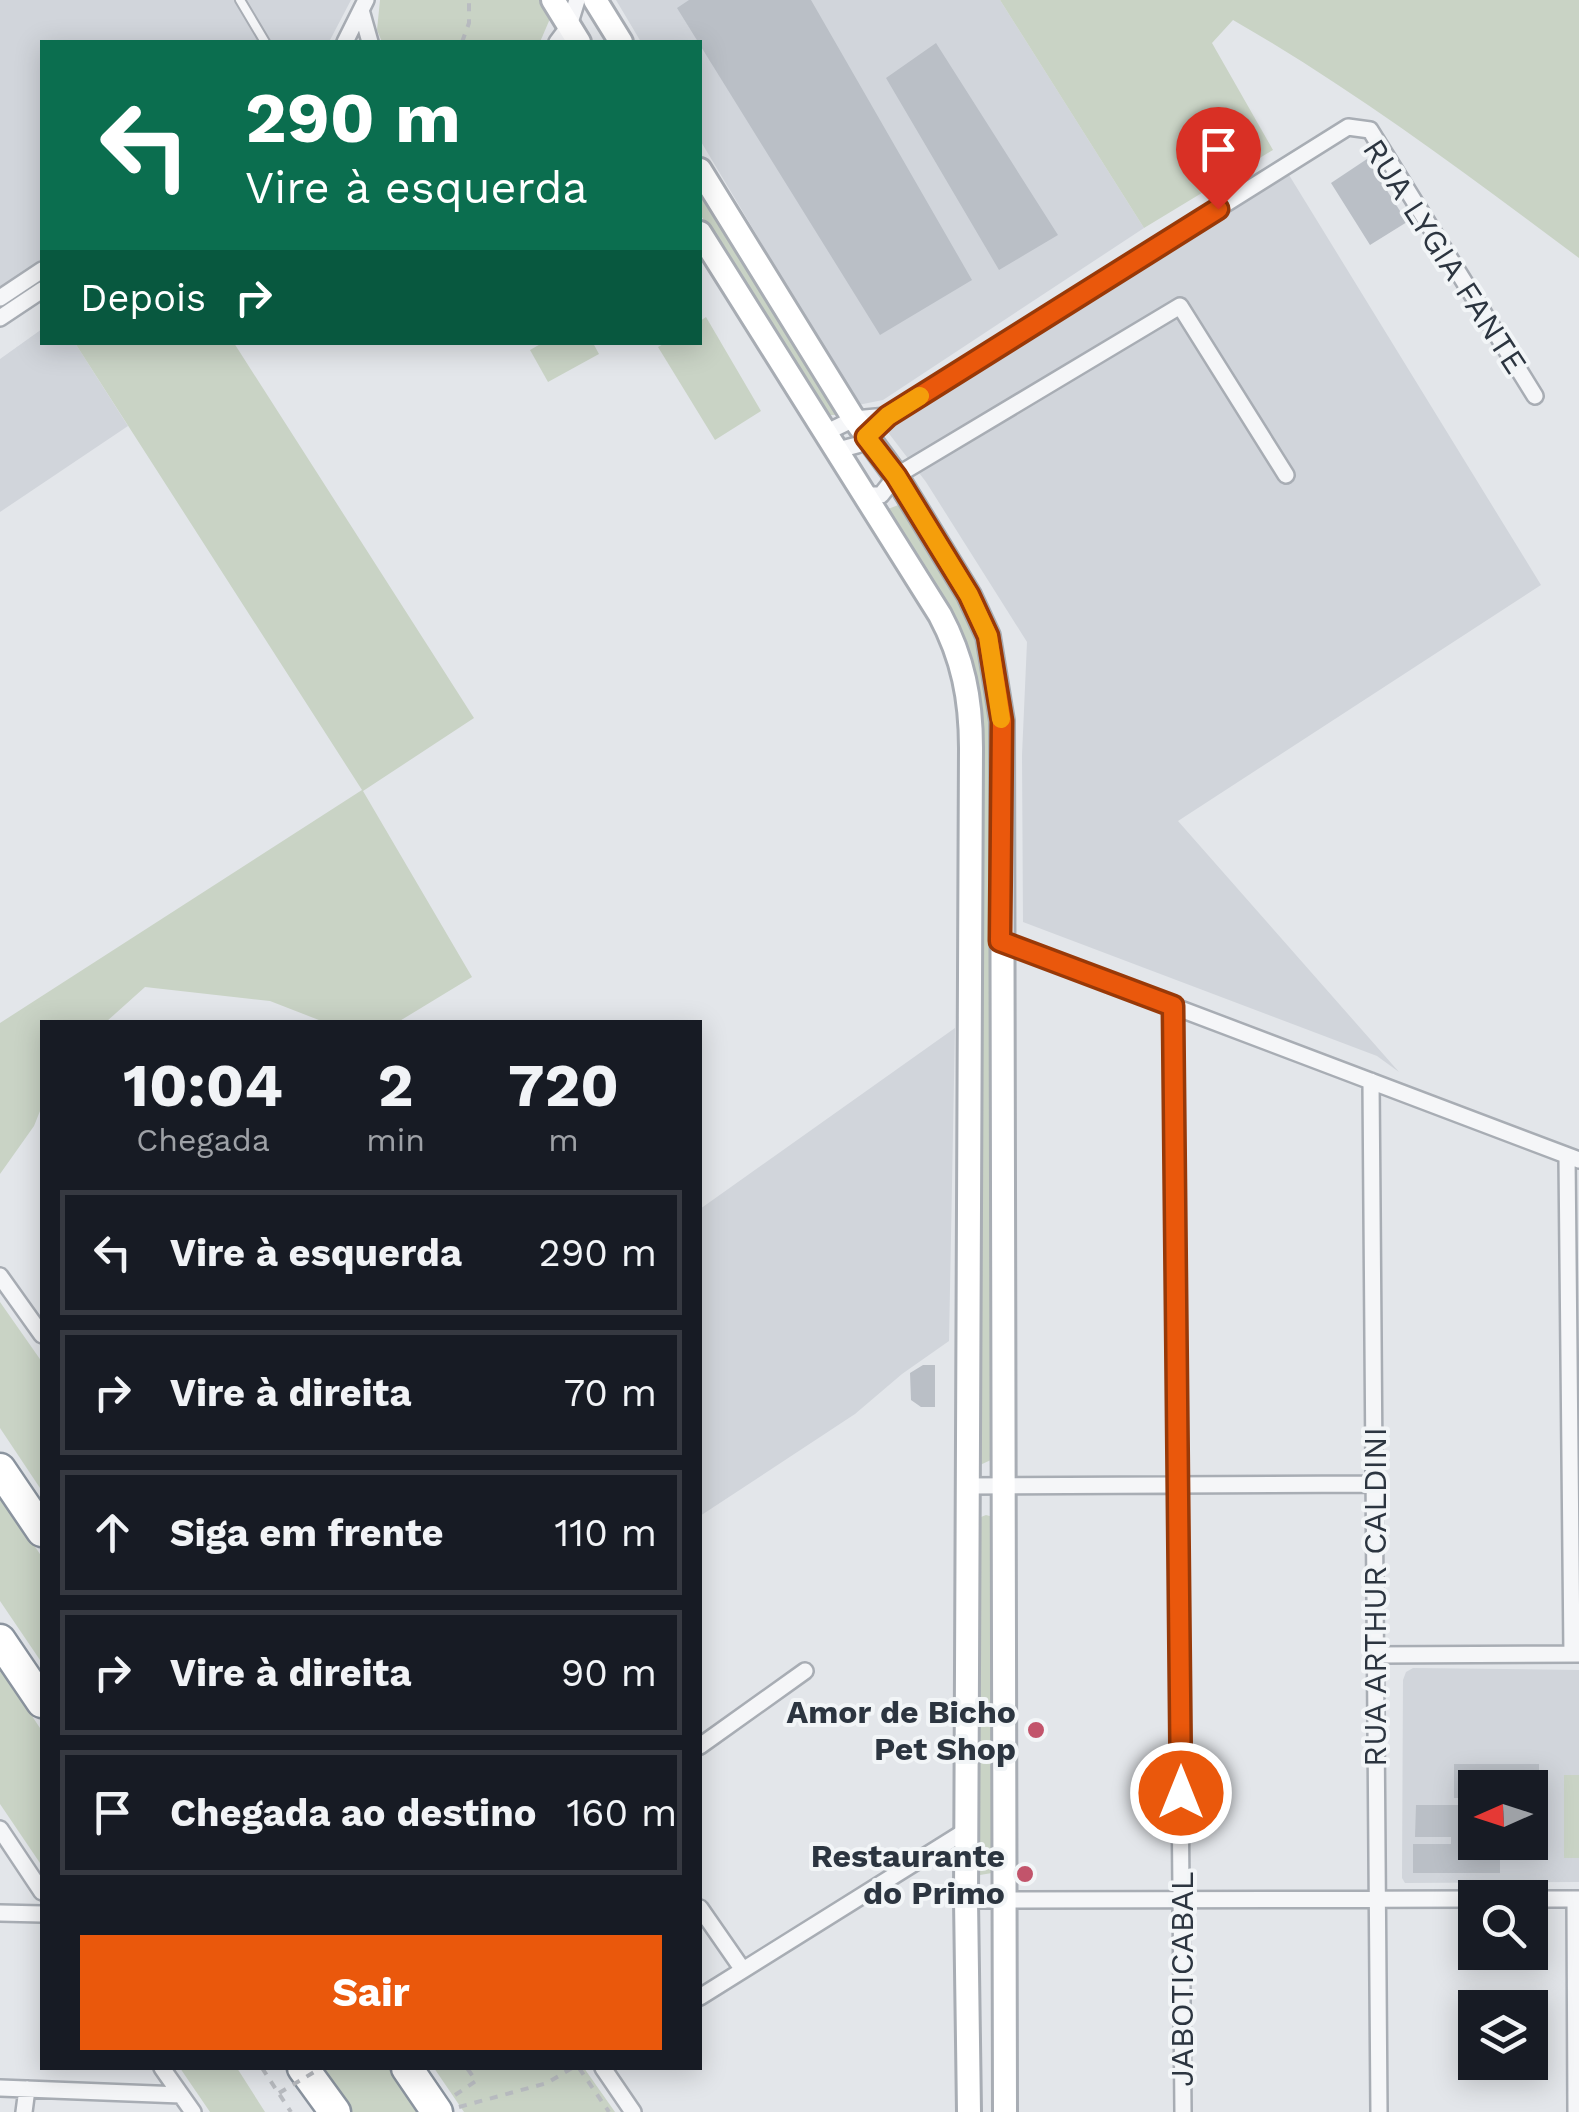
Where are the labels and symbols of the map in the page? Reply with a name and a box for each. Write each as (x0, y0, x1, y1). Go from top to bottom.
pin (1176, 107, 1261, 210)
street label: RUA LYGIA FANTE (1355, 132, 1535, 380)
street label: RUA ARTHUR CALDINI (1356, 1427, 1394, 1767)
place label: Amor de Bicho Pet Shop (787, 1693, 1016, 1768)
marker: Amor de Bicho Pet Shop (1025, 1719, 1047, 1741)
position arrow (1129, 1741, 1233, 1845)
north arrow (1458, 1770, 1548, 1860)
place label: Restaurante do Primo (811, 1837, 1005, 1912)
marker: Restaurante do Primo (1014, 1863, 1036, 1885)
street label: JABOTICABAL (1163, 1871, 1201, 2087)

